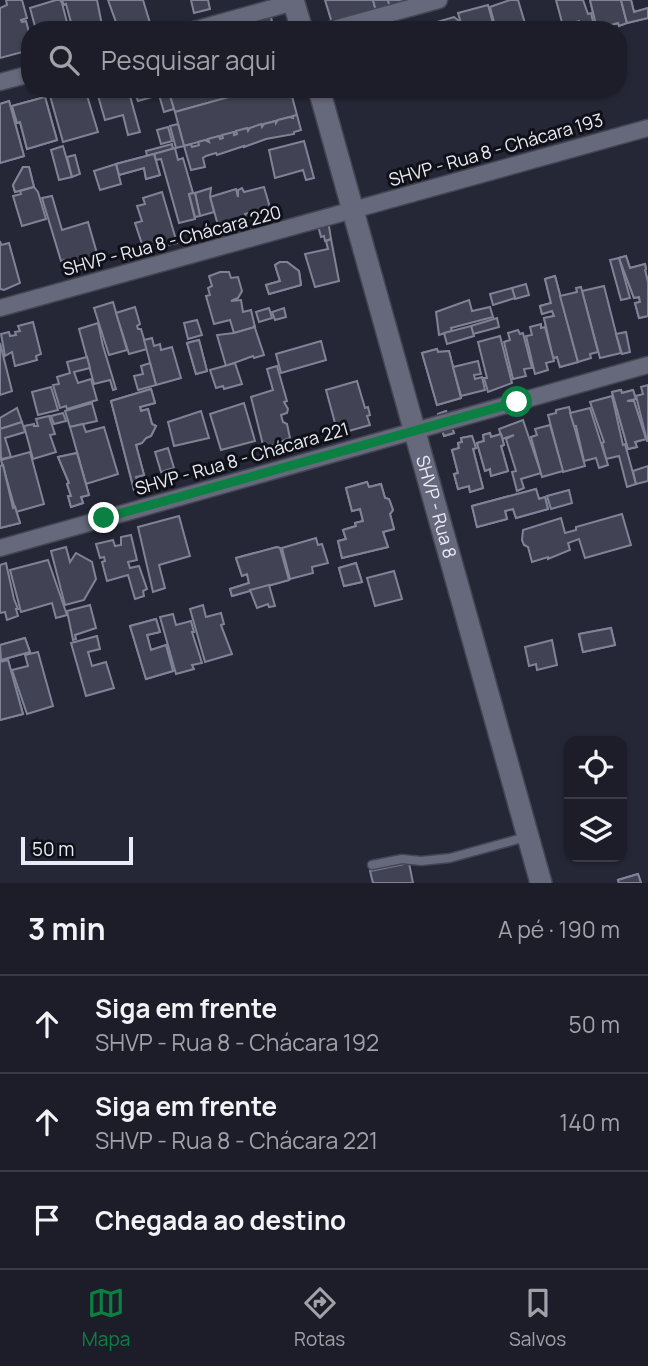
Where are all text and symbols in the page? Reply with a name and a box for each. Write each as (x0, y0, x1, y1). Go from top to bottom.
search box (21, 21, 627, 98)
icon: search (45, 41, 83, 79)
text: Pesquisar aqui (101, 42, 276, 78)
street label: SHVP - Rua 8 - Chácara 193 (386, 107, 606, 191)
street label: SHVP - Rua 8 - Chácara 220 (60, 199, 284, 281)
route start (501, 386, 532, 417)
street label: SHVP - Rua 8 - Chácara 221 (132, 416, 351, 500)
street label: SHVP - Rua 8 (411, 452, 463, 561)
route end (88, 502, 119, 533)
map controls (564, 736, 627, 862)
button: locate (564, 736, 627, 799)
button: layers (564, 799, 627, 862)
scale bar (21, 834, 133, 866)
text: 50 m (32, 836, 74, 862)
text: 3 min (28, 908, 106, 949)
text: A pé · 190 m (498, 913, 620, 945)
text: Siga em frente (95, 990, 277, 1026)
icon: ahead (28, 1005, 66, 1043)
text: 50 m (569, 1008, 620, 1040)
text: SHVP - Rua 8 - Chácara 192 (95, 1026, 379, 1058)
text: Siga em frente (95, 1088, 277, 1124)
icon: ahead (28, 1103, 66, 1141)
text: 140 m (559, 1106, 620, 1138)
text: SHVP - Rua 8 - Chácara 221 (95, 1124, 378, 1156)
icon: arrive (28, 1201, 66, 1239)
text: Chegada ao destino (95, 1202, 346, 1238)
tab: Mapa (82, 1284, 130, 1352)
tab: Rotas (294, 1284, 345, 1352)
tab: Salvos (509, 1284, 566, 1352)

